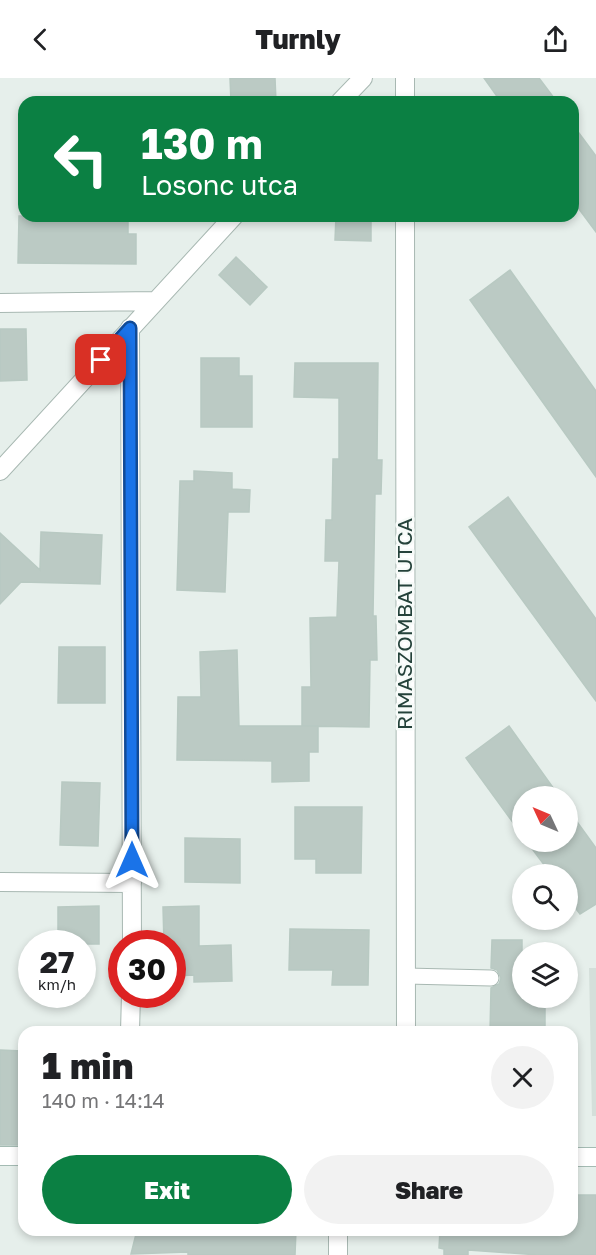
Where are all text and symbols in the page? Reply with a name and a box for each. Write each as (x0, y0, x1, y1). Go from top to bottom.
icon: back (24, 23, 57, 56)
text: Turnly (255, 23, 341, 55)
icon: share (539, 23, 572, 56)
text: 130 m (141, 118, 263, 168)
icon: left (42, 120, 120, 198)
text: Losonc utca (141, 169, 298, 201)
pin (75, 334, 126, 385)
icon: arrive (84, 343, 117, 376)
street label: RIMASZOMBAT UTCA (391, 518, 417, 730)
north arrow (512, 786, 578, 852)
map controls (512, 786, 578, 1008)
position arrow (100, 828, 164, 892)
button: search (512, 864, 578, 930)
speed limit sign: 30 (108, 930, 186, 1008)
button: layers (512, 942, 578, 1008)
text: 27 (40, 944, 74, 980)
text: km/h (38, 975, 76, 993)
text: 1 min (42, 1044, 133, 1087)
button: close (491, 1046, 554, 1109)
text: 140 m · 14:14 (42, 1088, 165, 1112)
button: Exit (42, 1155, 292, 1224)
button: Share (304, 1155, 554, 1224)

